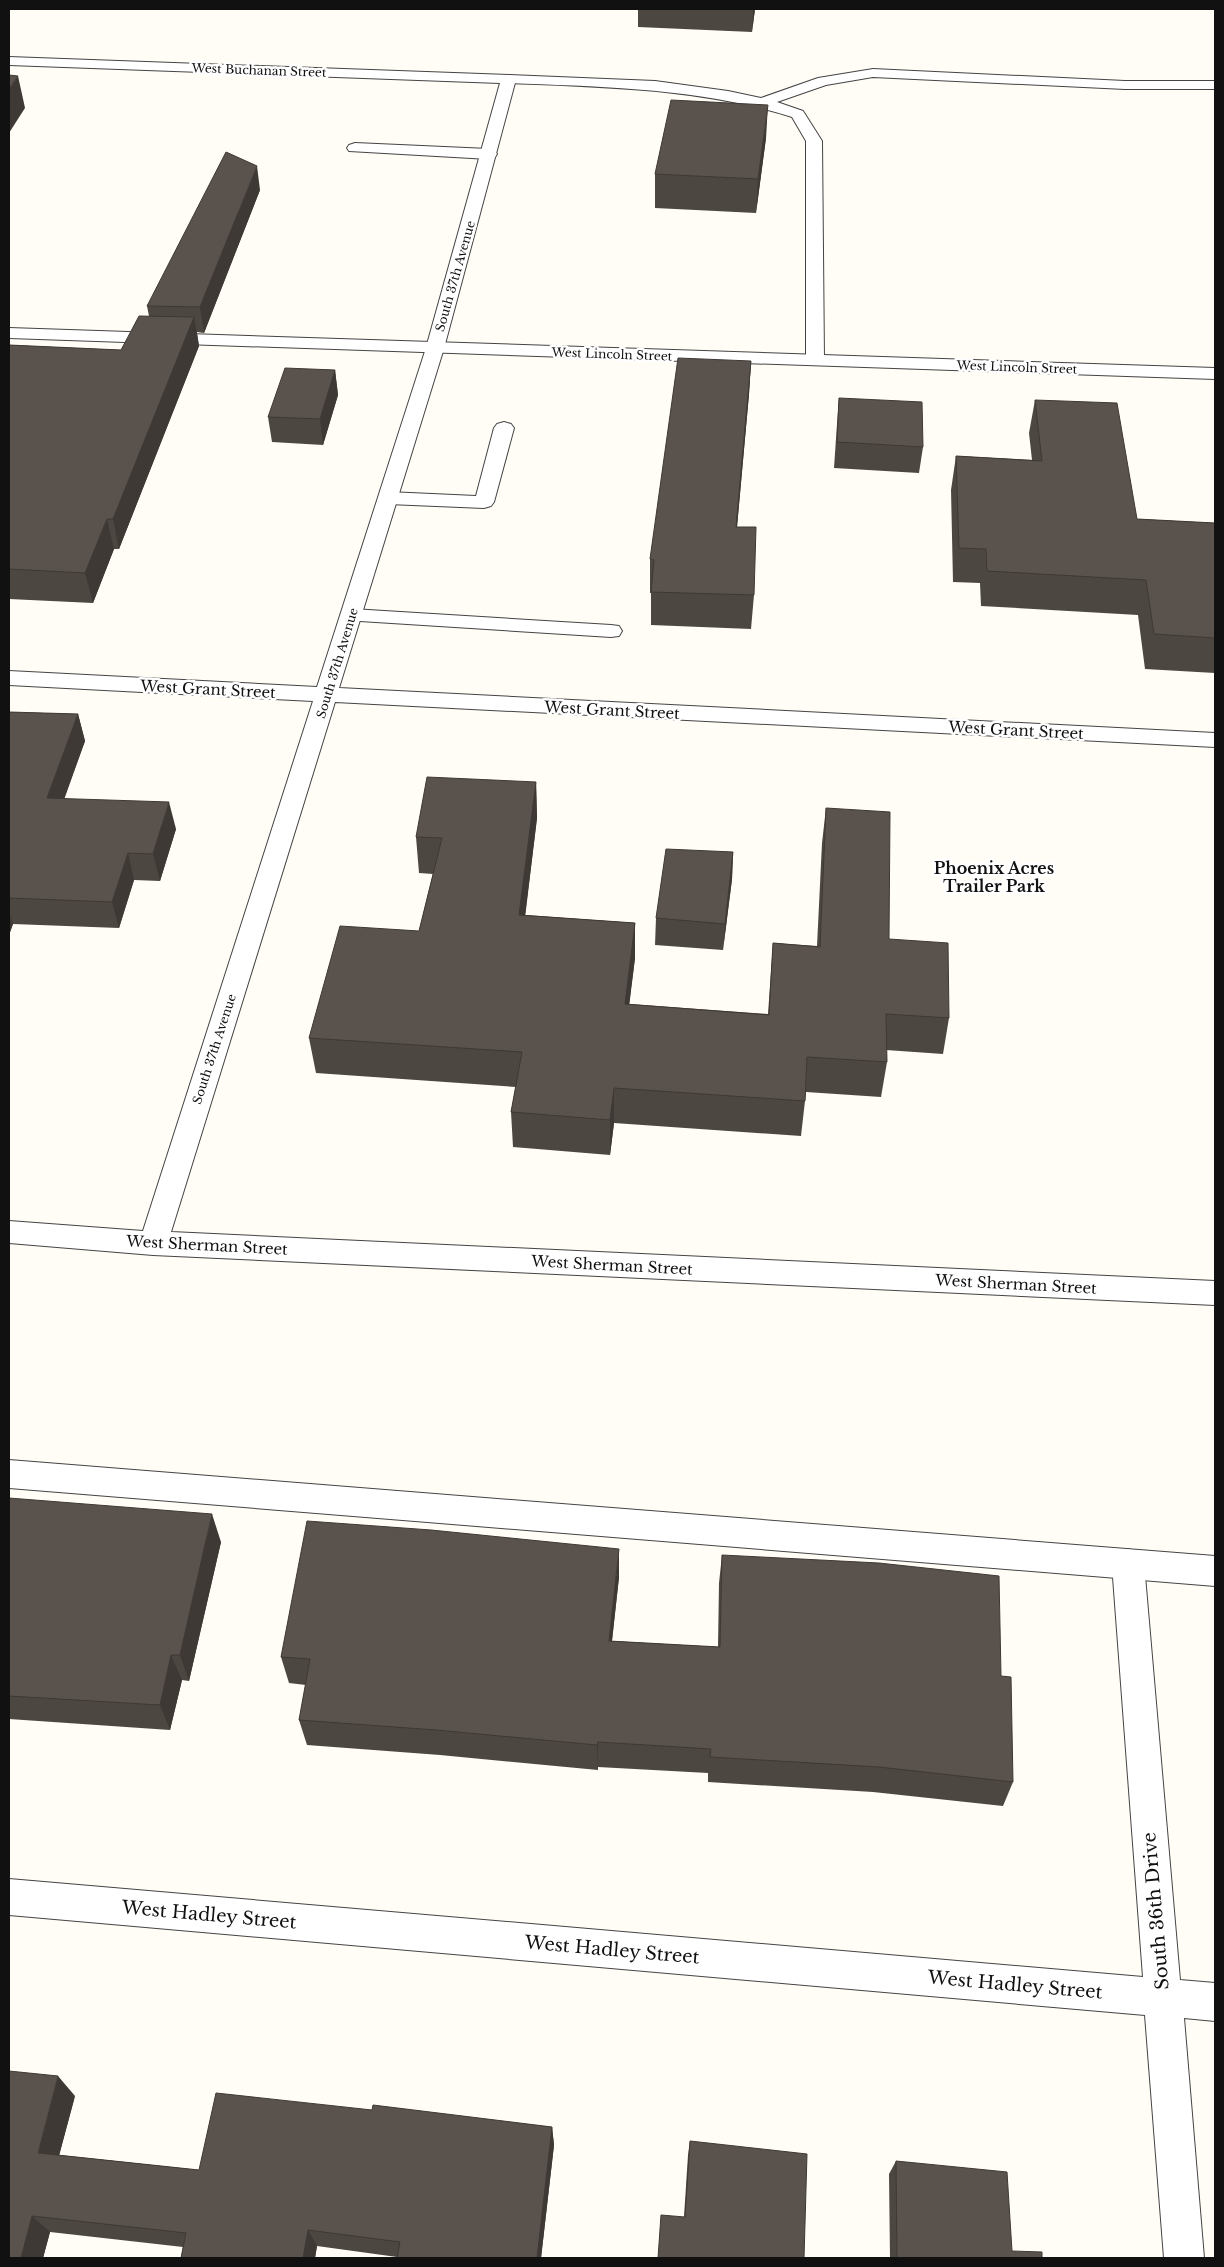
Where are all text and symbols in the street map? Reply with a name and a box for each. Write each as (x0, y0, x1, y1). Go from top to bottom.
street label: West Buchanan Street (190, 60, 327, 80)
street label: South 37th Avenue (432, 219, 478, 333)
street label: West Lincoln Street (550, 344, 673, 364)
street label: West Lincoln Street (955, 357, 1078, 377)
street label: South 37th Avenue (313, 606, 361, 720)
street label: West Grant Street (139, 676, 277, 702)
street label: West Grant Street (543, 697, 681, 723)
street label: West Grant Street (947, 717, 1085, 743)
district label: Phoenix Acres Trailer Park (934, 858, 1054, 896)
street label: South 37th Avenue (189, 992, 239, 1106)
street label: West Sherman Street (125, 1231, 289, 1259)
street label: West Sherman Street (530, 1251, 694, 1279)
street label: West Sherman Street (934, 1270, 1098, 1298)
street label: South 36th Drive (1138, 1831, 1174, 1991)
street label: West Hadley Street (120, 1896, 297, 1934)
street label: West Hadley Street (523, 1931, 700, 1969)
street label: West Hadley Street (926, 1966, 1103, 2004)

